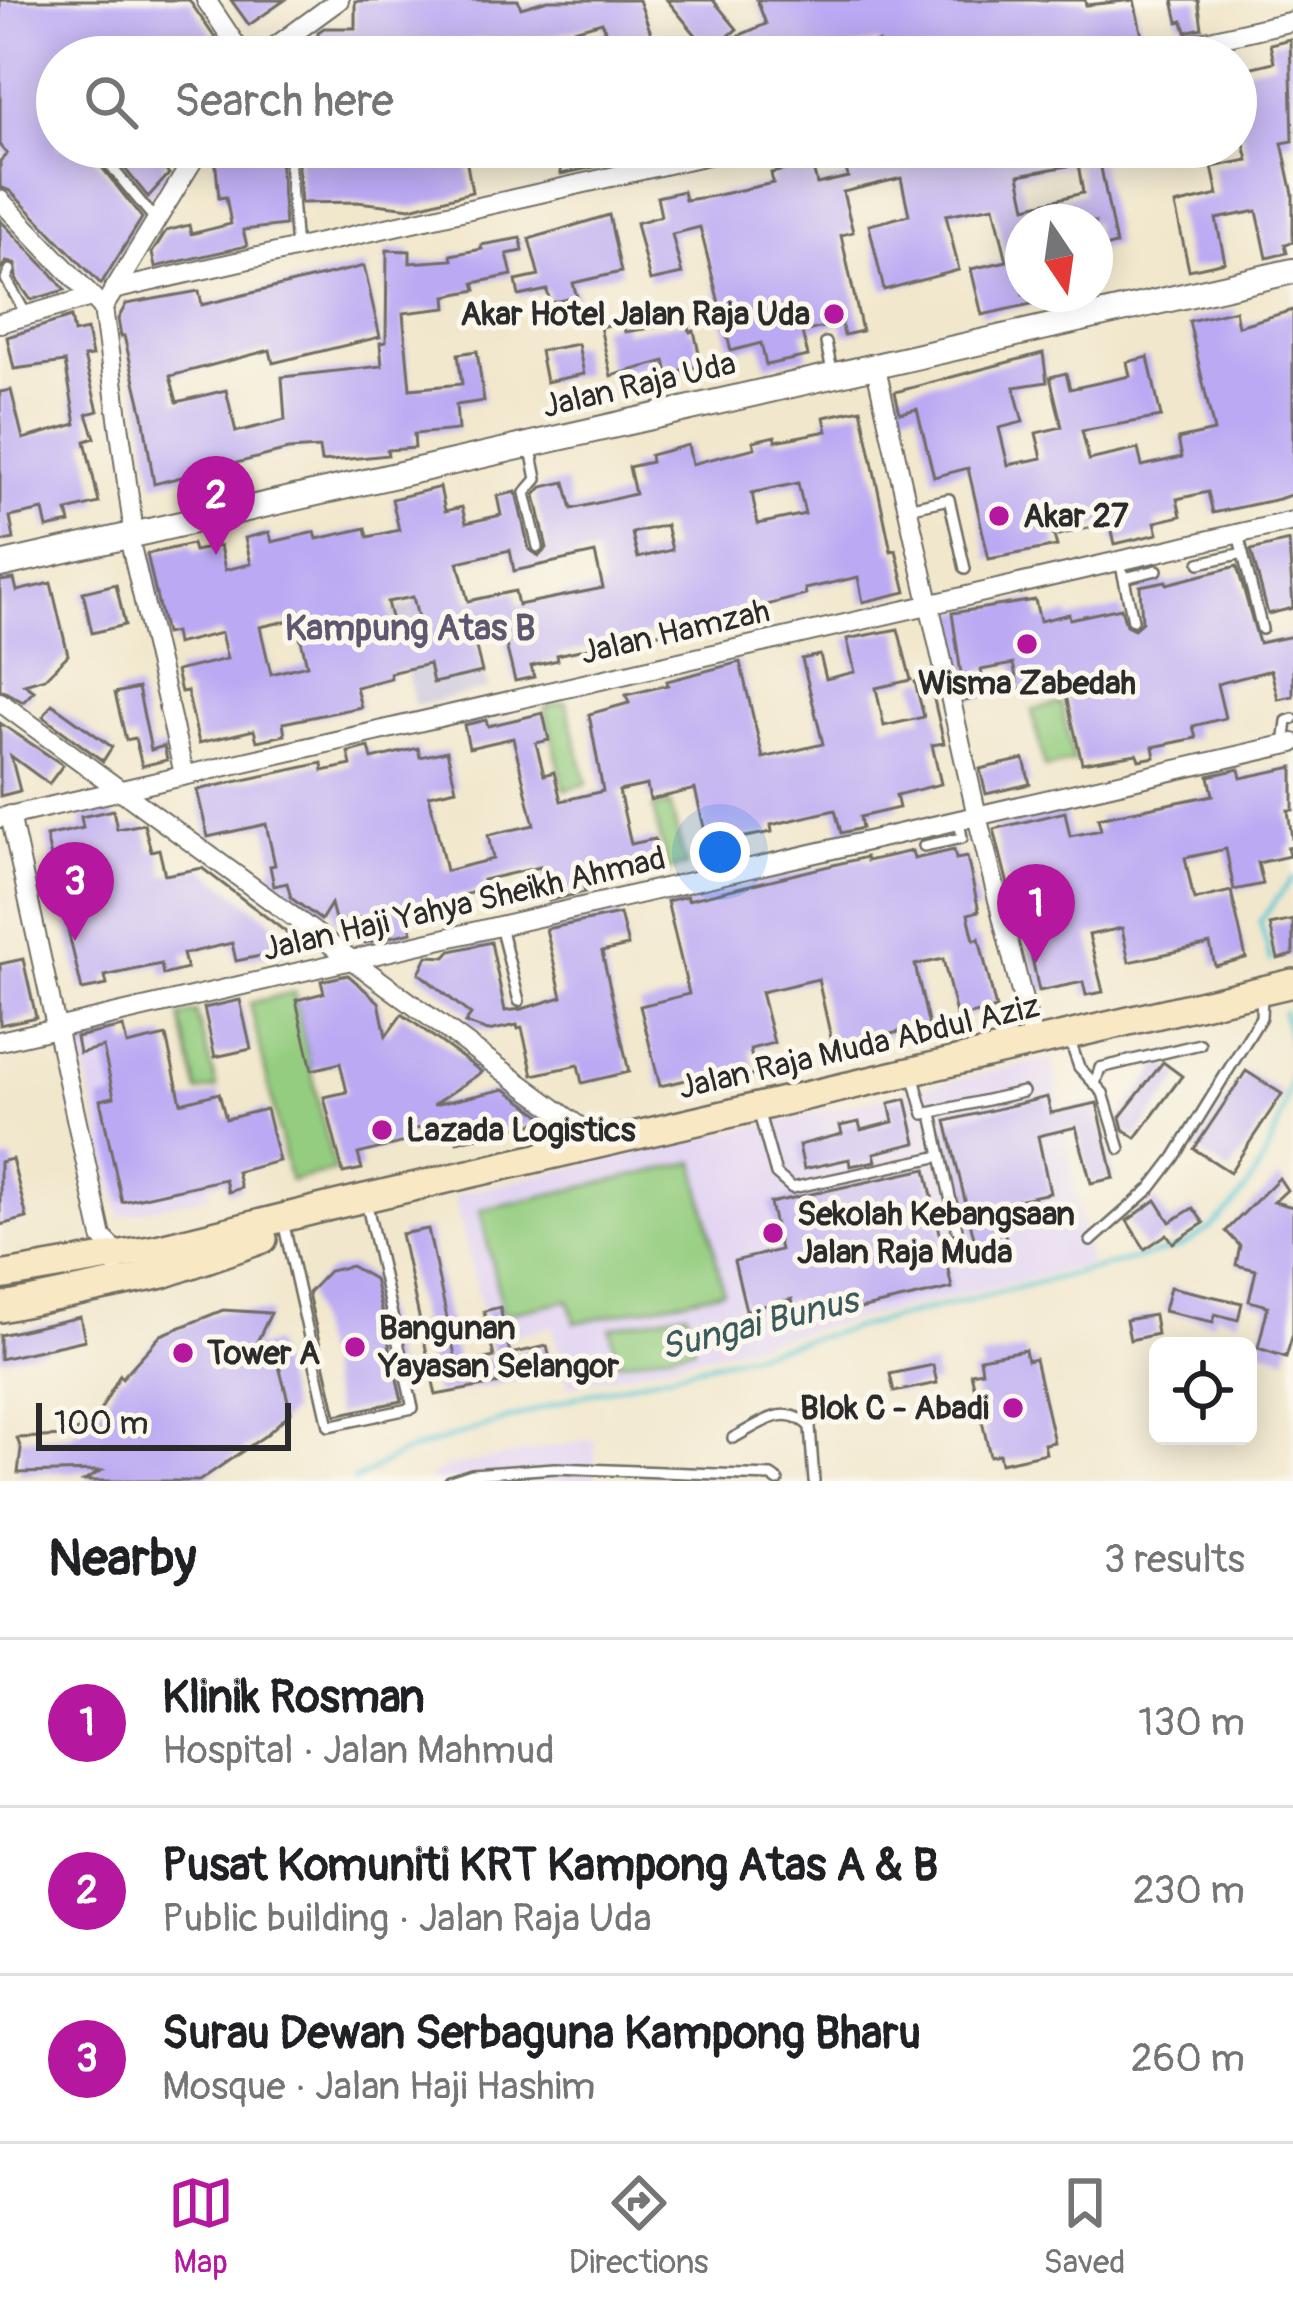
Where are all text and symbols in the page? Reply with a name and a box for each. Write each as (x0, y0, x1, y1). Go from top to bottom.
search box (36, 36, 1257, 168)
icon: search (78, 69, 144, 135)
text: Search here (174, 74, 394, 130)
north arrow (1005, 204, 1113, 312)
place label: Akar Hotel Jalan Raja Uda (460, 294, 810, 335)
marker: Akar Hotel Jalan Raja Uda (821, 301, 847, 327)
street label: Jalan Raja Uda (538, 343, 740, 427)
pin: 2 (177, 456, 255, 555)
place label: Akar 27 (1023, 496, 1129, 537)
marker: Akar 27 (986, 503, 1012, 529)
street label: Jalan Hamzah (576, 590, 774, 674)
district label: Kampung Atas B (285, 606, 535, 651)
marker: Wisma Zabedah (1014, 631, 1040, 657)
place label: Wisma Zabedah (918, 663, 1136, 704)
your location (690, 822, 750, 882)
street label: Jalan Haji Yahya Sheikh Ahmad (259, 838, 669, 970)
pin: 3 (36, 842, 114, 941)
pin: 1 (997, 864, 1075, 963)
street label: Jalan Raja Muda Abdul Aziz (674, 985, 1044, 1109)
place label: Lazada Logistics (406, 1110, 636, 1151)
marker: Lazada Logistics (369, 1117, 395, 1143)
place label: Sekolah Kebangsaan Jalan Raja Muda (797, 1194, 1075, 1273)
marker: Sekolah Kebangsaan Jalan Raja Muda (760, 1220, 786, 1246)
water label: Sungai Bunus (656, 1277, 866, 1370)
place label: Bangunan Yayasan Selangor (377, 1308, 619, 1387)
place label: Tower A (206, 1333, 320, 1374)
marker: Bangunan Yayasan Selangor (342, 1334, 368, 1360)
map controls (1149, 1337, 1257, 1445)
button: locate (1149, 1337, 1257, 1445)
marker: Tower A (170, 1340, 196, 1366)
place label: Blok C - Abadi (800, 1388, 989, 1429)
marker: Blok C - Abadi (1000, 1395, 1026, 1421)
scale bar (36, 1397, 291, 1450)
text: 100 m (54, 1403, 148, 1444)
text: Nearby (48, 1527, 196, 1591)
text: 3 results (1104, 1535, 1245, 1584)
text: Klinik Rosman (162, 1670, 425, 1726)
text: 1 (79, 1698, 95, 1747)
text: 130 m (1138, 1698, 1245, 1747)
text: Hospital · Jalan Mahmud (162, 1726, 555, 1775)
text: Pusat Komuniti KRT Kampong Atas A & B (162, 1838, 938, 1894)
text: 2 (76, 1866, 98, 1915)
text: 230 m (1133, 1866, 1245, 1915)
text: Public building · Jalan Raja Uda (162, 1894, 652, 1943)
text: Surau Dewan Serbaguna Kampong Bharu (162, 2006, 921, 2062)
text: 3 (76, 2034, 98, 2083)
text: 260 m (1131, 2034, 1245, 2083)
text: Mosque · Jalan Haji Hashim (162, 2062, 595, 2111)
tab: Map (168, 2170, 234, 2283)
tab: Directions (569, 2170, 709, 2283)
tab: Saved (1044, 2170, 1125, 2283)

